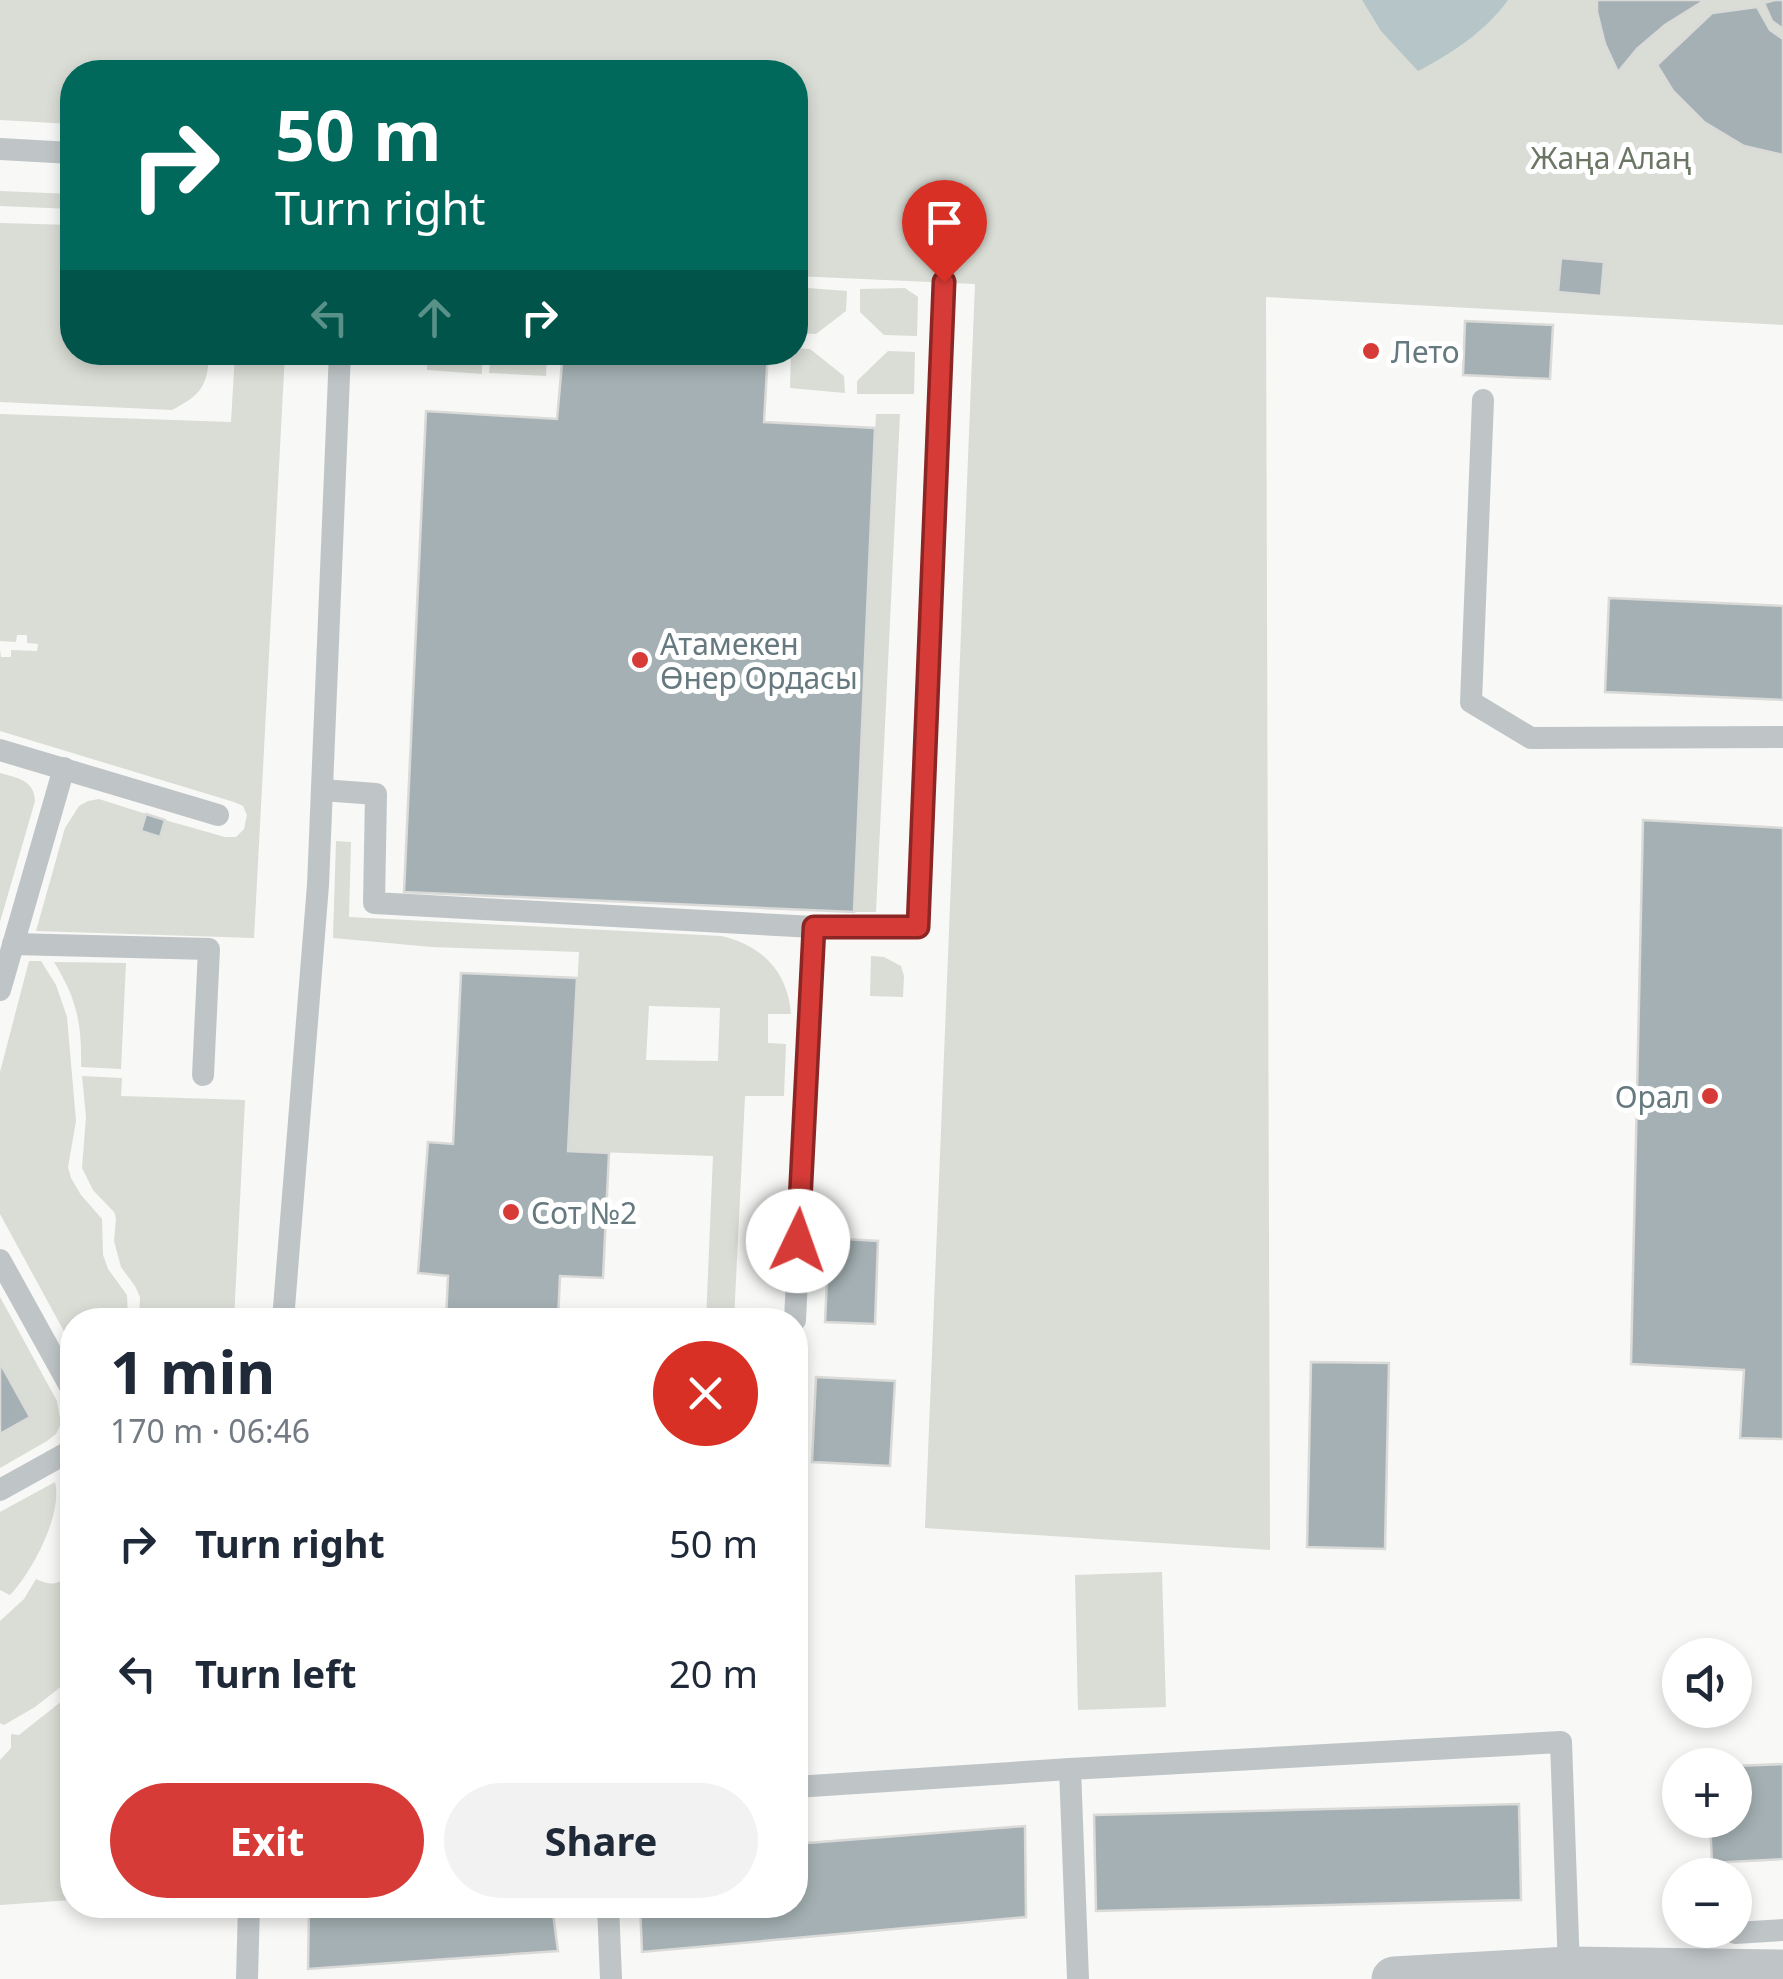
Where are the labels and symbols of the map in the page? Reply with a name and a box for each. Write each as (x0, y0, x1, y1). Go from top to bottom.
park label: Жаңа Алаң (1531, 137, 1691, 178)
pin (902, 180, 987, 283)
place label: Лето (1391, 331, 1460, 372)
marker: Лето (1360, 340, 1382, 362)
place label: Атамекен Өнер Ордасы (660, 623, 858, 698)
marker: Атамекен Өнер Ордасы (629, 649, 651, 671)
place label: Орал (1615, 1076, 1690, 1117)
marker: Орал (1699, 1085, 1721, 1107)
position arrow (746, 1189, 850, 1293)
place label: Сот №2 (531, 1192, 637, 1233)
marker: Сот №2 (500, 1201, 522, 1223)

